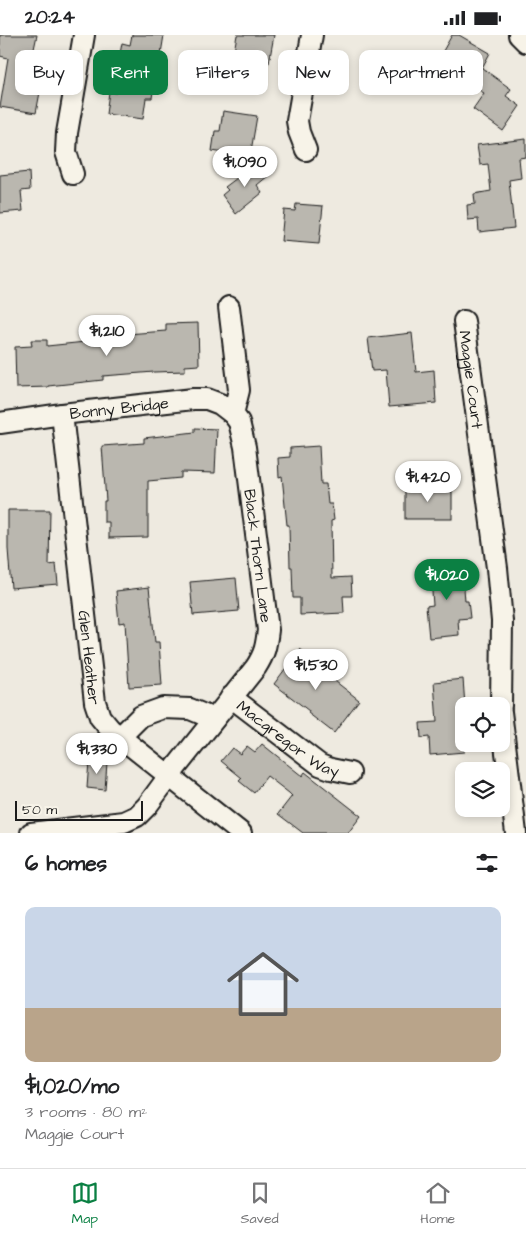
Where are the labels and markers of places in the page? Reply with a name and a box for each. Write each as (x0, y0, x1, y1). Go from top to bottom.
pin: $1,090 (204, 145, 286, 188)
pin: $1,210 (66, 315, 148, 357)
pin: $1,420 (387, 461, 469, 503)
pin: $1,020 (406, 559, 488, 601)
pin: $1,530 (275, 649, 357, 691)
pin: $1,330 (56, 733, 138, 775)

